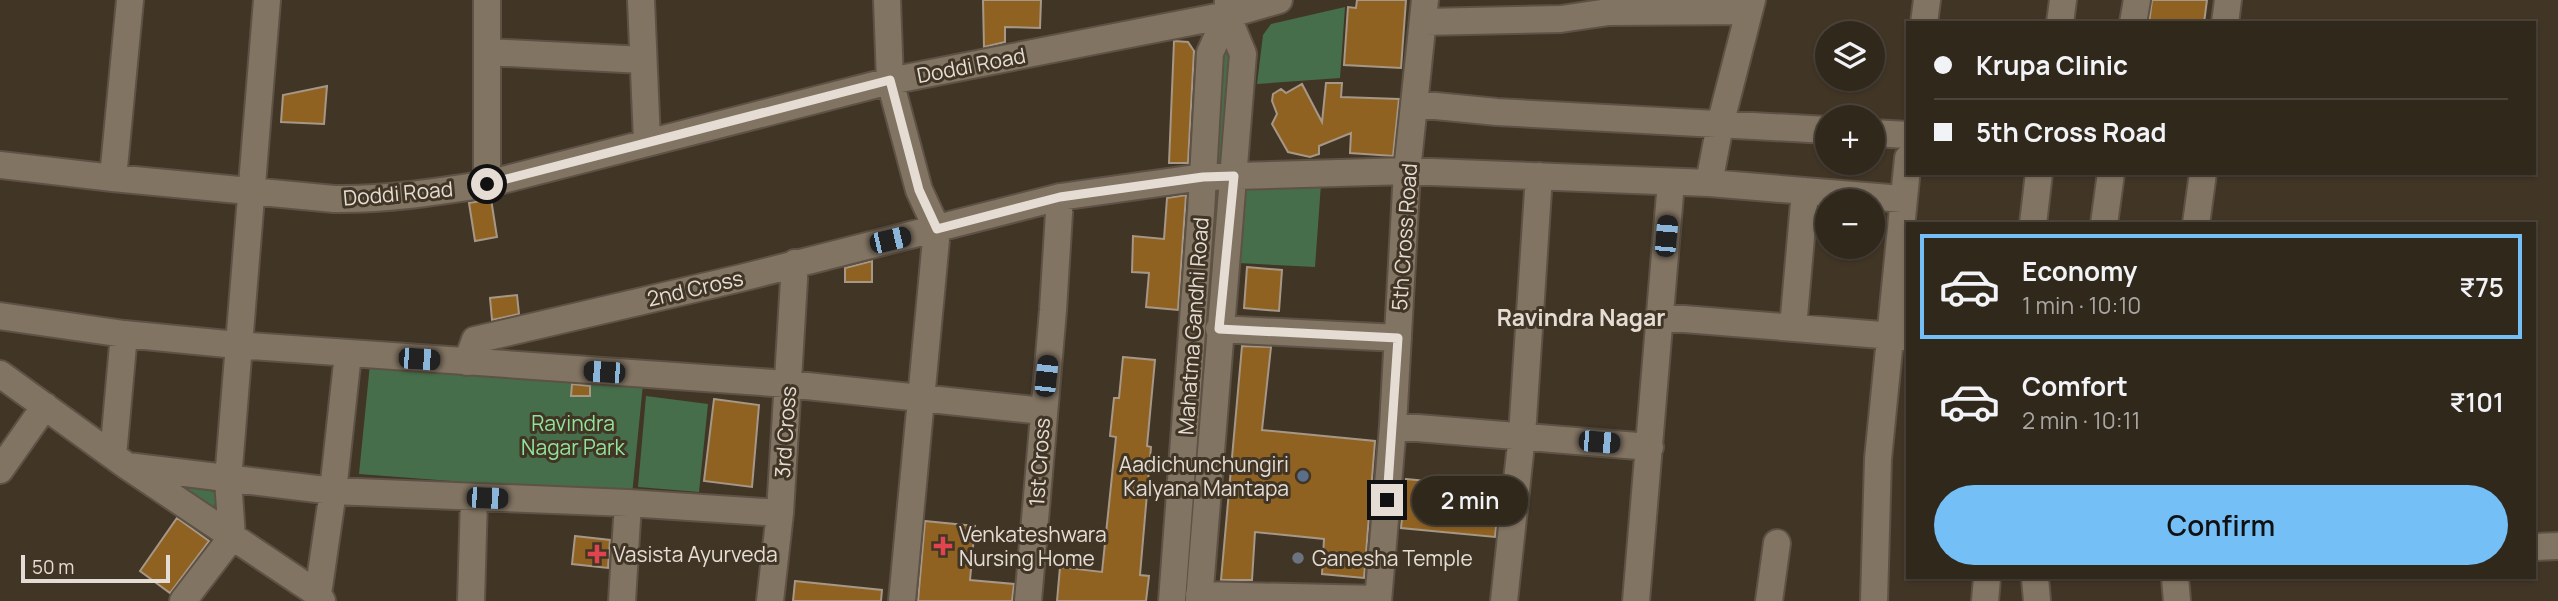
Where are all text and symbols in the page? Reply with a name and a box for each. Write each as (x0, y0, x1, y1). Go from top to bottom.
map controls (1815, 21, 1885, 259)
button: layers (1815, 21, 1885, 91)
street label: Doddi Road (914, 41, 1028, 89)
text: Krupa Clinic (1976, 47, 2128, 83)
button: + (1815, 105, 1885, 175)
text: 5th Cross Road (1976, 114, 2167, 150)
street label: 5th Cross Road (1385, 162, 1423, 312)
route start (471, 168, 503, 200)
street label: Doddi Road (342, 174, 454, 212)
button: − (1815, 189, 1885, 259)
car (1654, 214, 1679, 258)
street label: Mahatma Gandhi Road (1171, 216, 1215, 436)
car (868, 225, 913, 255)
text: Economy (2022, 253, 2137, 289)
icon: car (1938, 255, 2001, 318)
street label: 2nd Cross (644, 263, 746, 313)
text: ₹75 (2459, 269, 2504, 305)
text: 1 min · 10:10 (2022, 289, 2141, 321)
district label: Ravindra Nagar (1497, 301, 1665, 333)
car (398, 347, 441, 371)
car (1034, 354, 1059, 398)
car (583, 360, 626, 384)
text: Comfort (2022, 368, 2128, 404)
icon: car (1938, 370, 2001, 433)
text: ₹101 (2449, 384, 2504, 420)
street label: 3rd Cross (768, 385, 802, 479)
text: 2 min · 10:11 (2022, 404, 2140, 436)
park label: Ravindra Nagar Park (521, 409, 625, 461)
street label: 1st Cross (1022, 417, 1056, 507)
car (1578, 430, 1621, 454)
place label: Aadichunchungiri Kalyana Mantapa (1119, 450, 1289, 502)
marker: Aadichunchungiri Kalyana Mantapa (1295, 468, 1311, 484)
callout: 2 min (1412, 476, 1527, 524)
route end (1371, 484, 1403, 516)
text: 2 min (1441, 484, 1499, 516)
button: Confirm (1934, 485, 2508, 565)
car (466, 487, 509, 509)
place label: Venkateshwara Nursing Home (959, 520, 1107, 572)
marker: Venkateshwara Nursing Home (933, 536, 953, 556)
place label: Vasista Ayurveda (613, 540, 778, 568)
marker: Vasista Ayurveda (587, 544, 607, 564)
place label: Ganesha Temple (1312, 544, 1473, 572)
marker: Ganesha Temple (1290, 550, 1306, 566)
scale bar (21, 552, 170, 584)
text: 50 m (32, 554, 74, 580)

